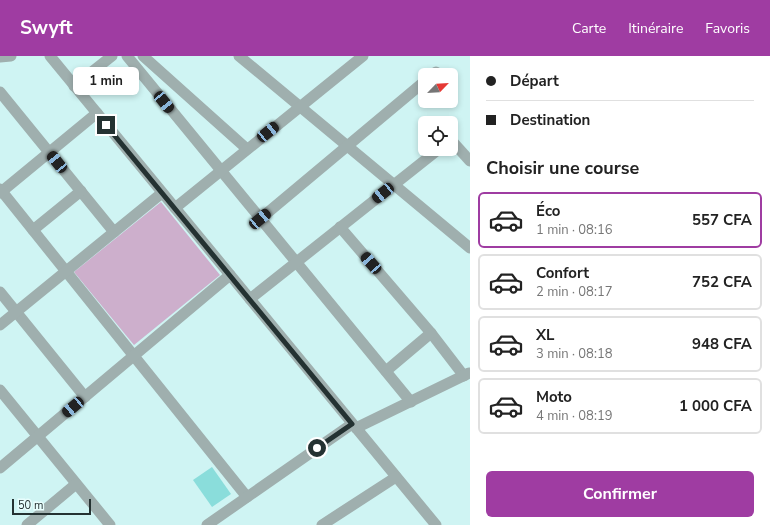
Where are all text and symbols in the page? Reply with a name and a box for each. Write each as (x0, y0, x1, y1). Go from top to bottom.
text: Swyft (20, 15, 73, 41)
text: Carte (572, 19, 606, 38)
text: Itinéraire (628, 19, 683, 38)
text: Favoris (705, 19, 750, 38)
callout: 1 min (73, 67, 139, 95)
north arrow (418, 68, 458, 108)
map controls (418, 68, 458, 156)
text: Départ (510, 71, 559, 91)
text: 1 min (89, 72, 123, 90)
car (152, 89, 176, 115)
text: Destination (510, 110, 590, 130)
route end (97, 116, 115, 134)
button: locate (418, 116, 458, 156)
car (255, 120, 281, 144)
car (45, 149, 69, 175)
text: Choisir une course (486, 156, 639, 180)
car (370, 181, 396, 205)
text: Éco (536, 201, 560, 221)
icon: car (488, 202, 524, 238)
car (247, 207, 273, 231)
text: 557 CFA (692, 210, 752, 230)
text: 1 min · 08:16 (536, 221, 612, 239)
car (359, 250, 383, 276)
text: Confort (536, 263, 589, 283)
icon: car (488, 264, 524, 300)
text: 752 CFA (692, 272, 752, 292)
text: 2 min · 08:17 (536, 283, 612, 301)
text: XL (536, 325, 555, 345)
icon: car (488, 326, 524, 362)
text: 948 CFA (692, 334, 752, 354)
text: 3 min · 08:18 (536, 345, 612, 363)
text: Moto (536, 387, 572, 407)
icon: car (488, 388, 524, 424)
car (60, 395, 86, 419)
text: 1 000 CFA (679, 396, 752, 416)
text: 4 min · 08:19 (536, 407, 612, 425)
route start (308, 439, 326, 457)
button: Confirmer (486, 471, 754, 517)
scale bar (12, 497, 91, 516)
text: 50 m (18, 498, 43, 513)

